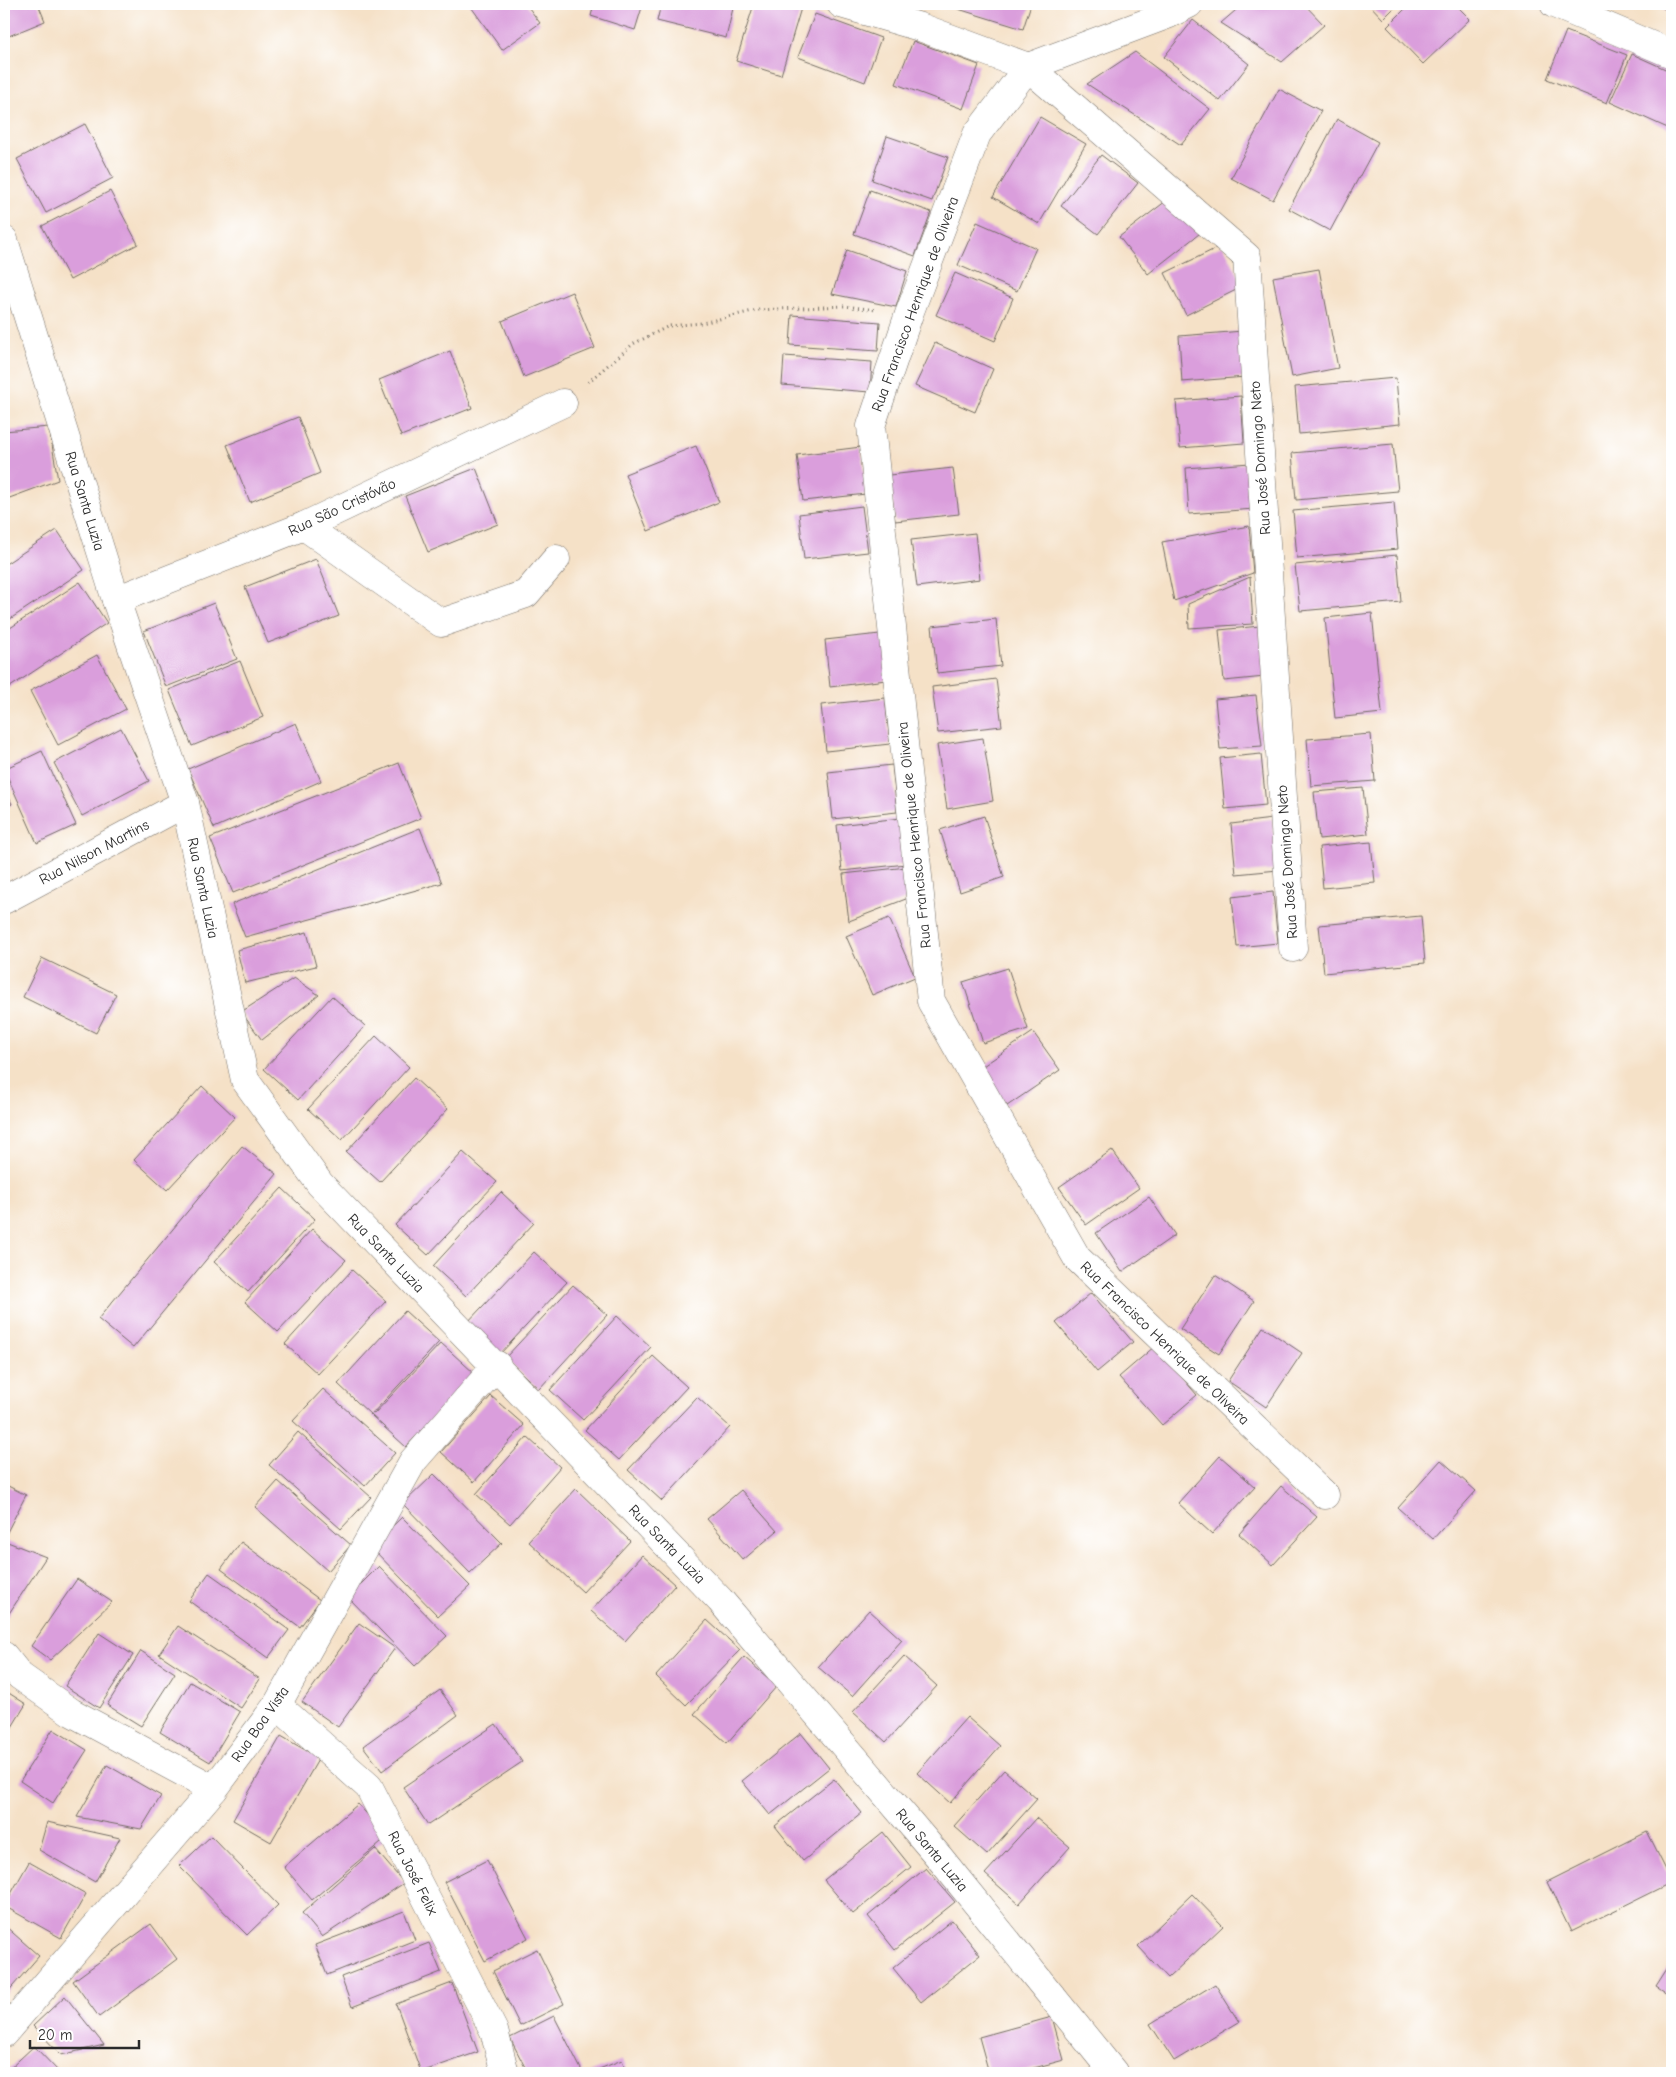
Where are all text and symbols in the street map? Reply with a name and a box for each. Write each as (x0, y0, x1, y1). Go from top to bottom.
street label: Rua Francisco Henrique de Oliveira (868, 194, 962, 414)
street label: Rua José Domingo Neto (1246, 380, 1274, 536)
street label: Rua Santa Luzia (61, 449, 109, 553)
street label: Rua São Cristóvão (285, 474, 399, 540)
street label: Rua Francisco Henrique de Oliveira (893, 721, 935, 949)
street label: Rua José Domingo Neto (1273, 784, 1301, 940)
street label: Rua Nilson Martins (36, 815, 152, 889)
street label: Rua Santa Luzia (183, 836, 223, 940)
street label: Rua Santa Luzia (344, 1210, 428, 1296)
street label: Rua Francisco Henrique de Oliveira (1077, 1257, 1253, 1429)
street label: Rua Santa Luzia (625, 1501, 709, 1587)
street label: Rua Boa Vista (227, 1683, 293, 1765)
street label: Rua Santa Luzia (892, 1805, 972, 1895)
street label: Rua José Felix (384, 1828, 442, 1919)
scale bar (30, 2017, 139, 2049)
text: 20 m (38, 2026, 72, 2044)

